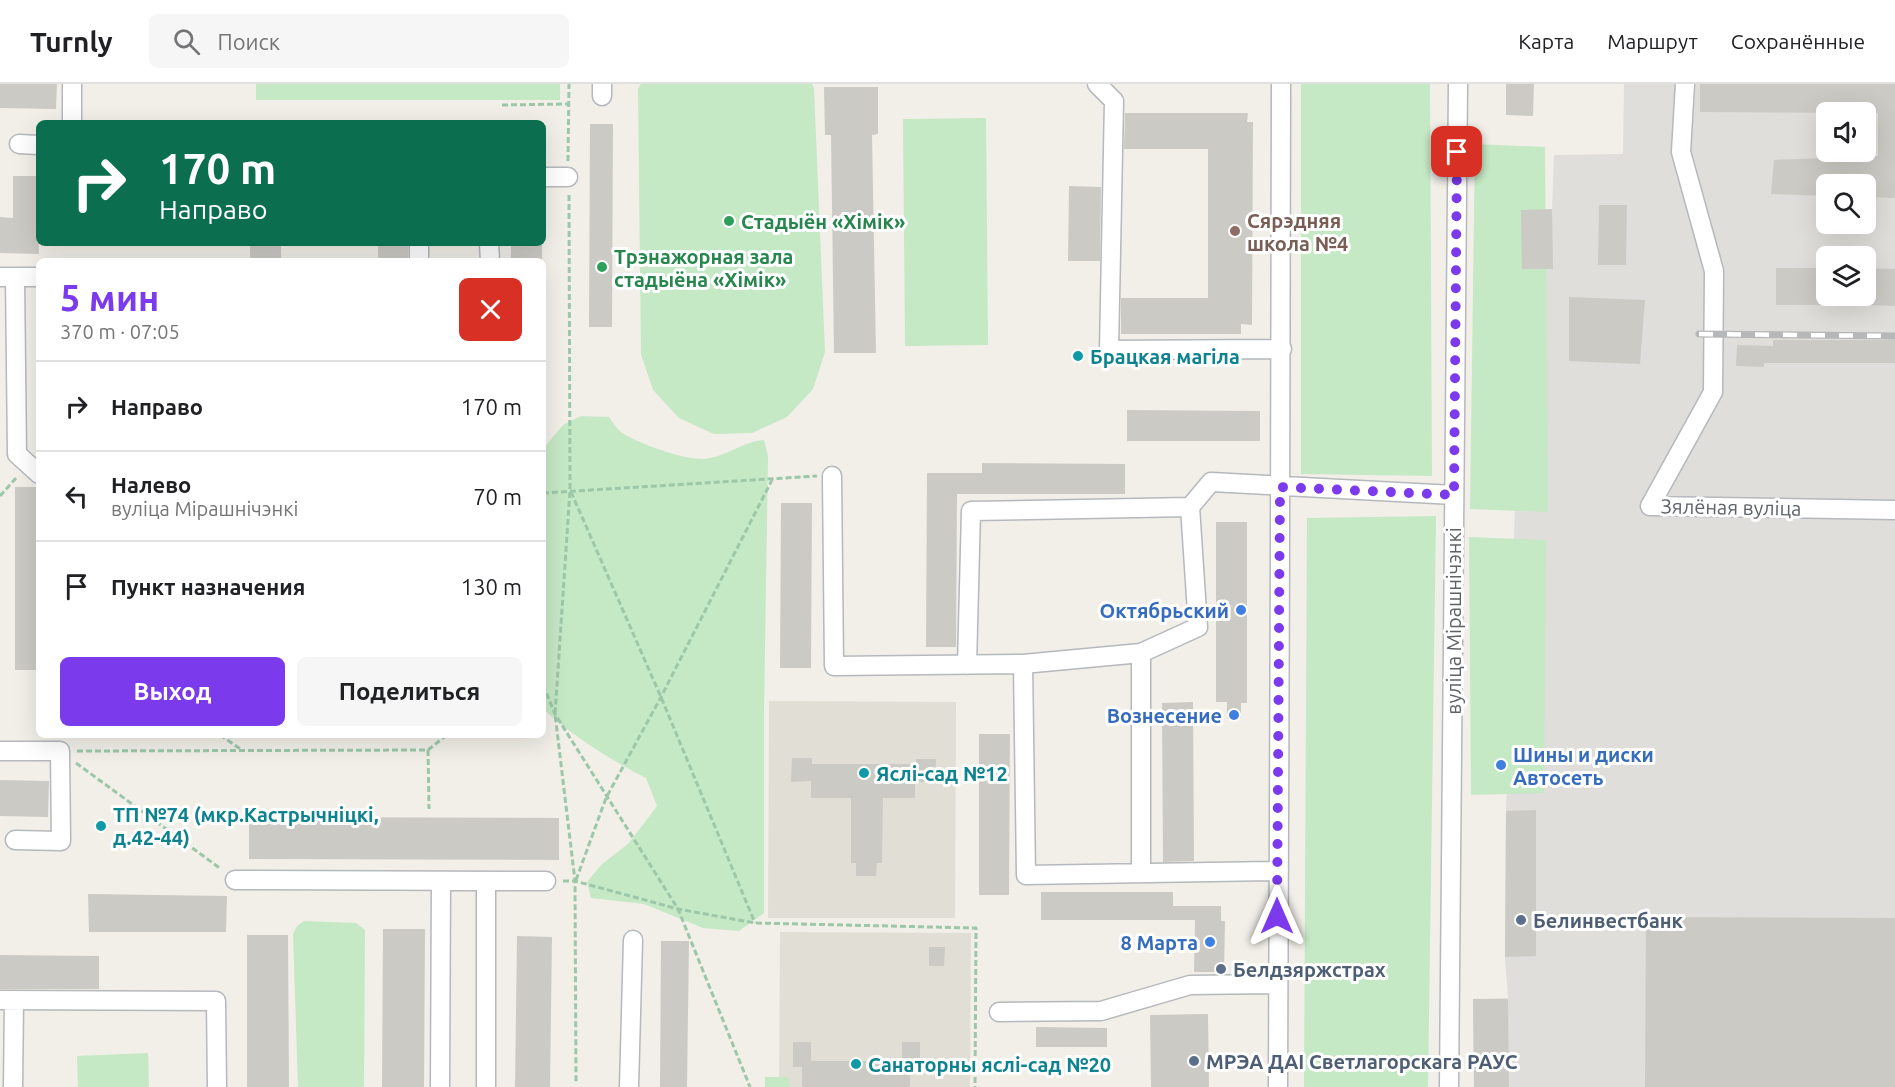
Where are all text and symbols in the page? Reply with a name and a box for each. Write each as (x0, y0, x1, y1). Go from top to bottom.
search box (149, 14, 569, 68)
icon: search (170, 25, 203, 58)
text: Turnly (30, 26, 113, 57)
text: Поиск (218, 29, 280, 54)
text: Карта (1518, 29, 1574, 53)
text: Маршрут (1607, 29, 1698, 53)
text: Сохранённые (1731, 29, 1865, 53)
map controls (1816, 102, 1876, 306)
button: sound (1816, 102, 1876, 162)
pin (1431, 126, 1482, 177)
icon: arrive (1440, 135, 1473, 168)
icon: right (60, 144, 138, 222)
text: 170 m (159, 145, 276, 192)
button: search (1816, 174, 1876, 234)
text: Направо (159, 194, 268, 224)
place label: Сярэдняя школа №4 (1247, 209, 1348, 255)
place label: Стадыён «Хімік» (741, 210, 905, 233)
marker: Стадыён «Хімік» (722, 214, 736, 228)
marker: Сярэдняя школа №4 (1228, 224, 1242, 238)
place label: Трэнажорная зала стадыёна «Хімік» (614, 245, 793, 291)
button: layers (1816, 246, 1876, 306)
marker: Трэнажорная зала стадыёна «Хімік» (595, 260, 609, 274)
text: 5 мин (60, 277, 159, 318)
button: close (459, 278, 522, 341)
text: 370 m · 07:05 (60, 320, 180, 343)
place label: Брацкая магіла (1090, 345, 1240, 368)
marker: Брацкая магіла (1071, 349, 1085, 363)
icon: right (60, 390, 93, 423)
text: Направо (111, 394, 203, 419)
text: 170 m (461, 394, 522, 419)
text: Налево (111, 472, 191, 497)
icon: left (60, 480, 93, 513)
text: 70 m (473, 484, 522, 509)
street label: Зялёная вуліца (1660, 494, 1802, 520)
text: вуліца Мірашнічэнкі (111, 497, 298, 520)
street label: вуліца Мірашнічэнкі (1442, 527, 1465, 715)
icon: arrive (60, 570, 93, 603)
text: Пункт назначения (111, 574, 305, 599)
text: 130 m (461, 574, 522, 599)
place label: Октябрьский (1099, 599, 1229, 622)
marker: Октябрьский (1234, 603, 1248, 617)
button: Выход (60, 657, 285, 726)
button: Поделиться (297, 657, 522, 726)
place label: Вознесение (1107, 704, 1222, 727)
marker: Вознесение (1227, 708, 1241, 722)
place label: Шины и диски Автосеть (1513, 743, 1654, 789)
marker: Шины и диски Автосеть (1494, 758, 1508, 772)
place label: Яслі-сад №12 (876, 762, 1008, 785)
marker: Яслі-сад №12 (857, 766, 871, 780)
place label: ТП №74 (мкр.Кастрычніцкі, д.42-44) (113, 803, 379, 849)
marker: ТП №74 (мкр.Кастрычніцкі, д.42-44) (94, 819, 108, 833)
position arrow (1245, 884, 1309, 948)
place label: Белинвестбанк (1533, 909, 1684, 932)
marker: Белинвестбанк (1514, 913, 1528, 927)
place label: 8 Марта (1120, 931, 1198, 954)
marker: 8 Марта (1203, 935, 1217, 949)
place label: Белдзяржстрах (1233, 958, 1386, 981)
marker: Белдзяржстрах (1214, 962, 1228, 976)
place label: МРЭА ДАІ Светлагорскага РАУС (1206, 1050, 1518, 1073)
place label: Санаторны яслі-сад №20 (868, 1053, 1111, 1076)
marker: МРЭА ДАІ Светлагорскага РАУС (1187, 1054, 1201, 1068)
marker: Санаторны яслі-сад №20 (849, 1057, 863, 1071)

